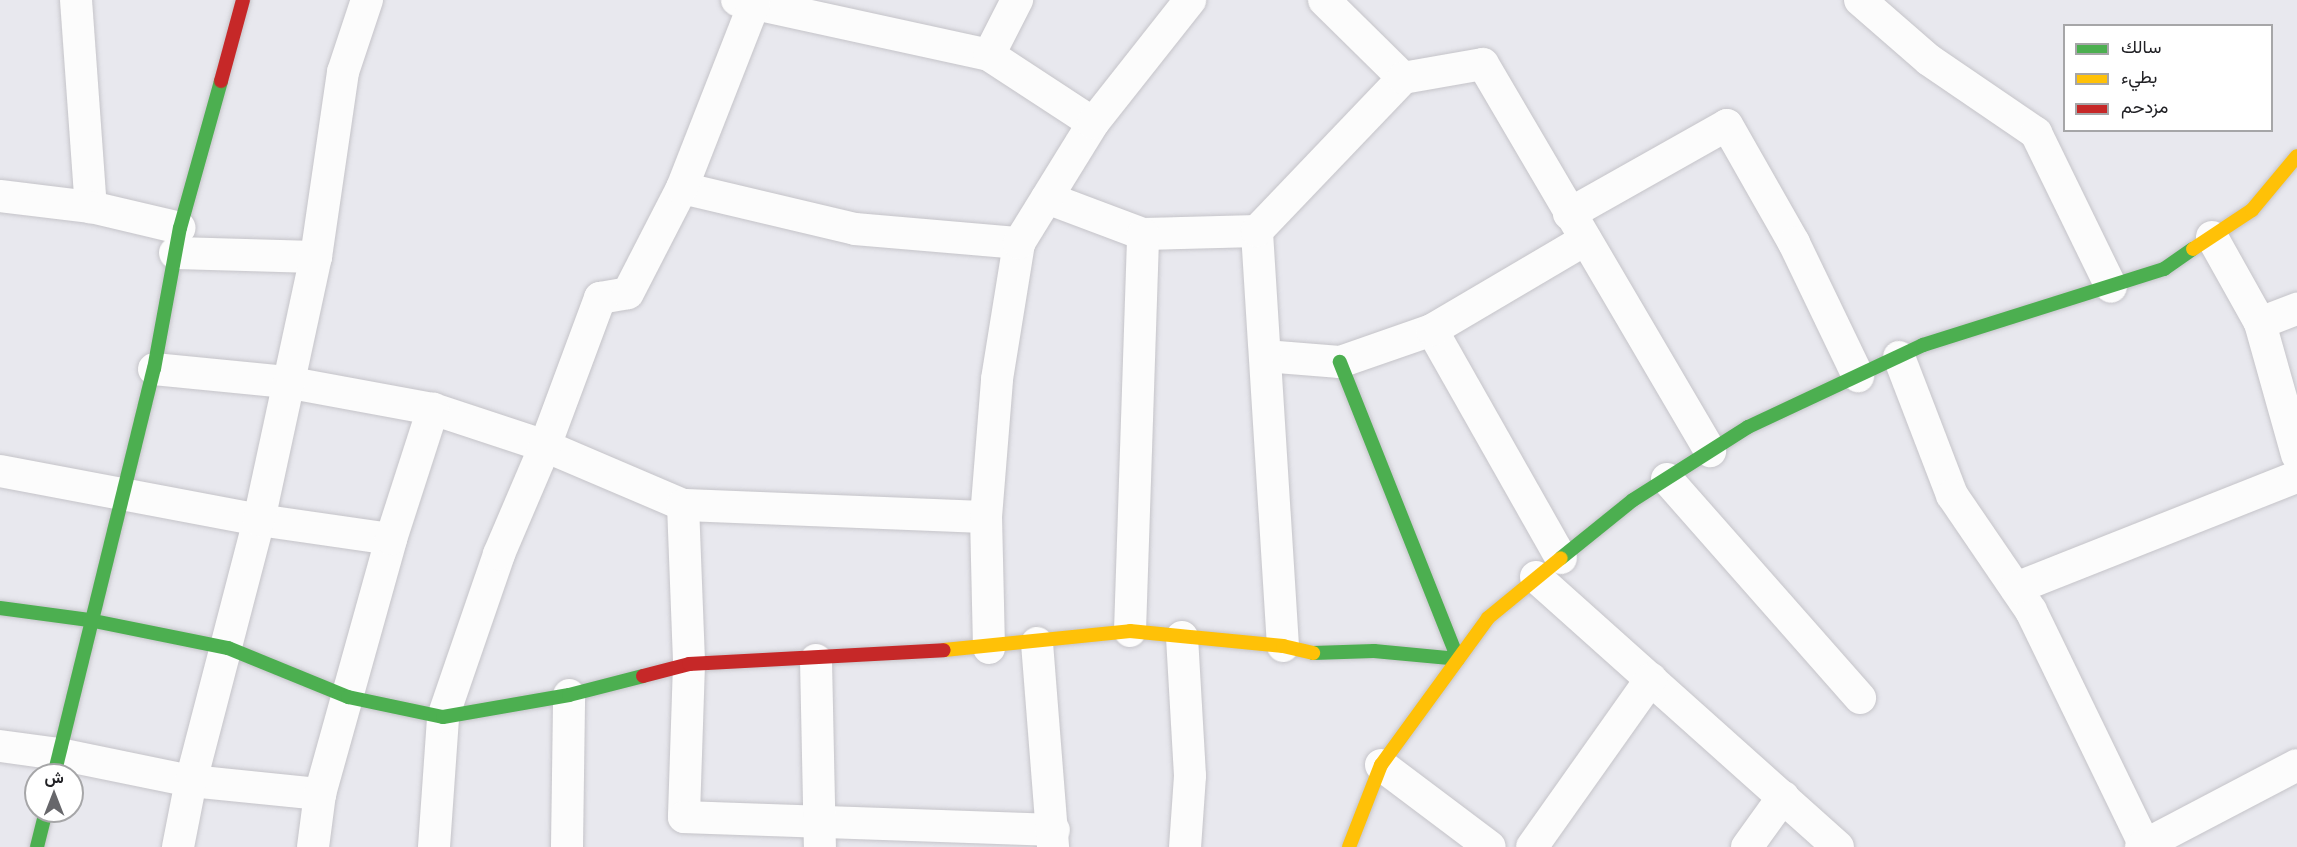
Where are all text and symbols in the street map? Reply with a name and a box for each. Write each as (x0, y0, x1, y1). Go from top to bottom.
legend (2063, 24, 2273, 132)
text: سالك (2121, 35, 2161, 57)
text: بطيء (2121, 65, 2157, 87)
text: مزدحم (2121, 95, 2168, 117)
north arrow (24, 763, 84, 823)
text: ش (44, 767, 64, 786)

